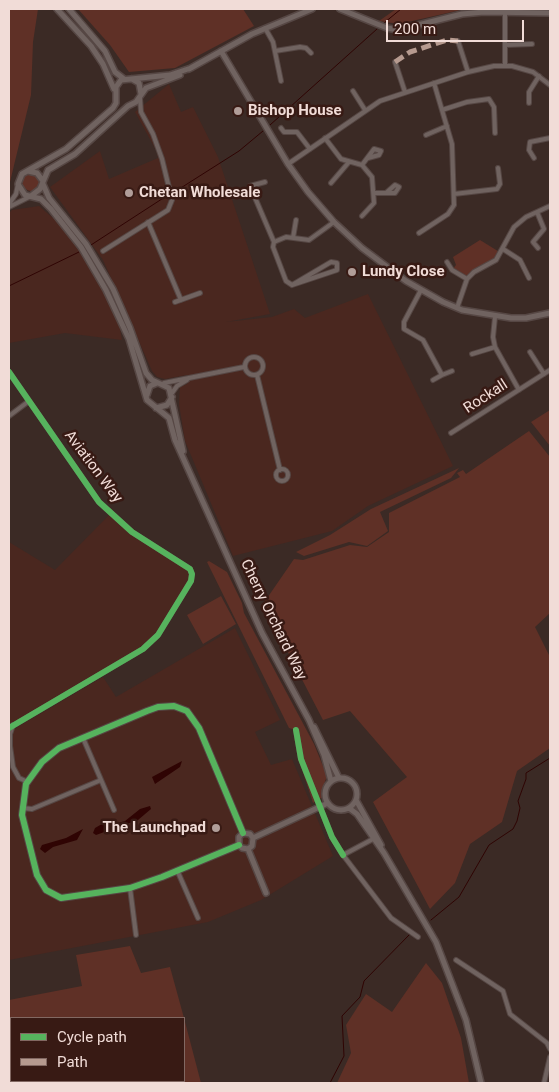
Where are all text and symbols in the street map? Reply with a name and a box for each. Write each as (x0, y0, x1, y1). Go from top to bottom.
scale bar (389, 10, 526, 42)
text: 200 m (394, 20, 436, 38)
place label: Bishop House (248, 102, 342, 120)
marker: Bishop House (232, 105, 244, 117)
place label: Chetan Wholesale (139, 184, 260, 202)
marker: Chetan Wholesale (123, 187, 135, 199)
place label: Lundy Close (362, 263, 445, 281)
marker: Lundy Close (346, 266, 358, 278)
street label: Rockall (461, 376, 511, 418)
street label: Aviation Way (60, 427, 126, 507)
street label: Cherry Orchard Way (236, 557, 310, 683)
place label: The Launchpad (102, 819, 206, 837)
marker: The Launchpad (210, 822, 222, 834)
legend (10, 1017, 185, 1082)
text: Cycle path (57, 1028, 127, 1046)
text: Path (57, 1053, 88, 1071)

